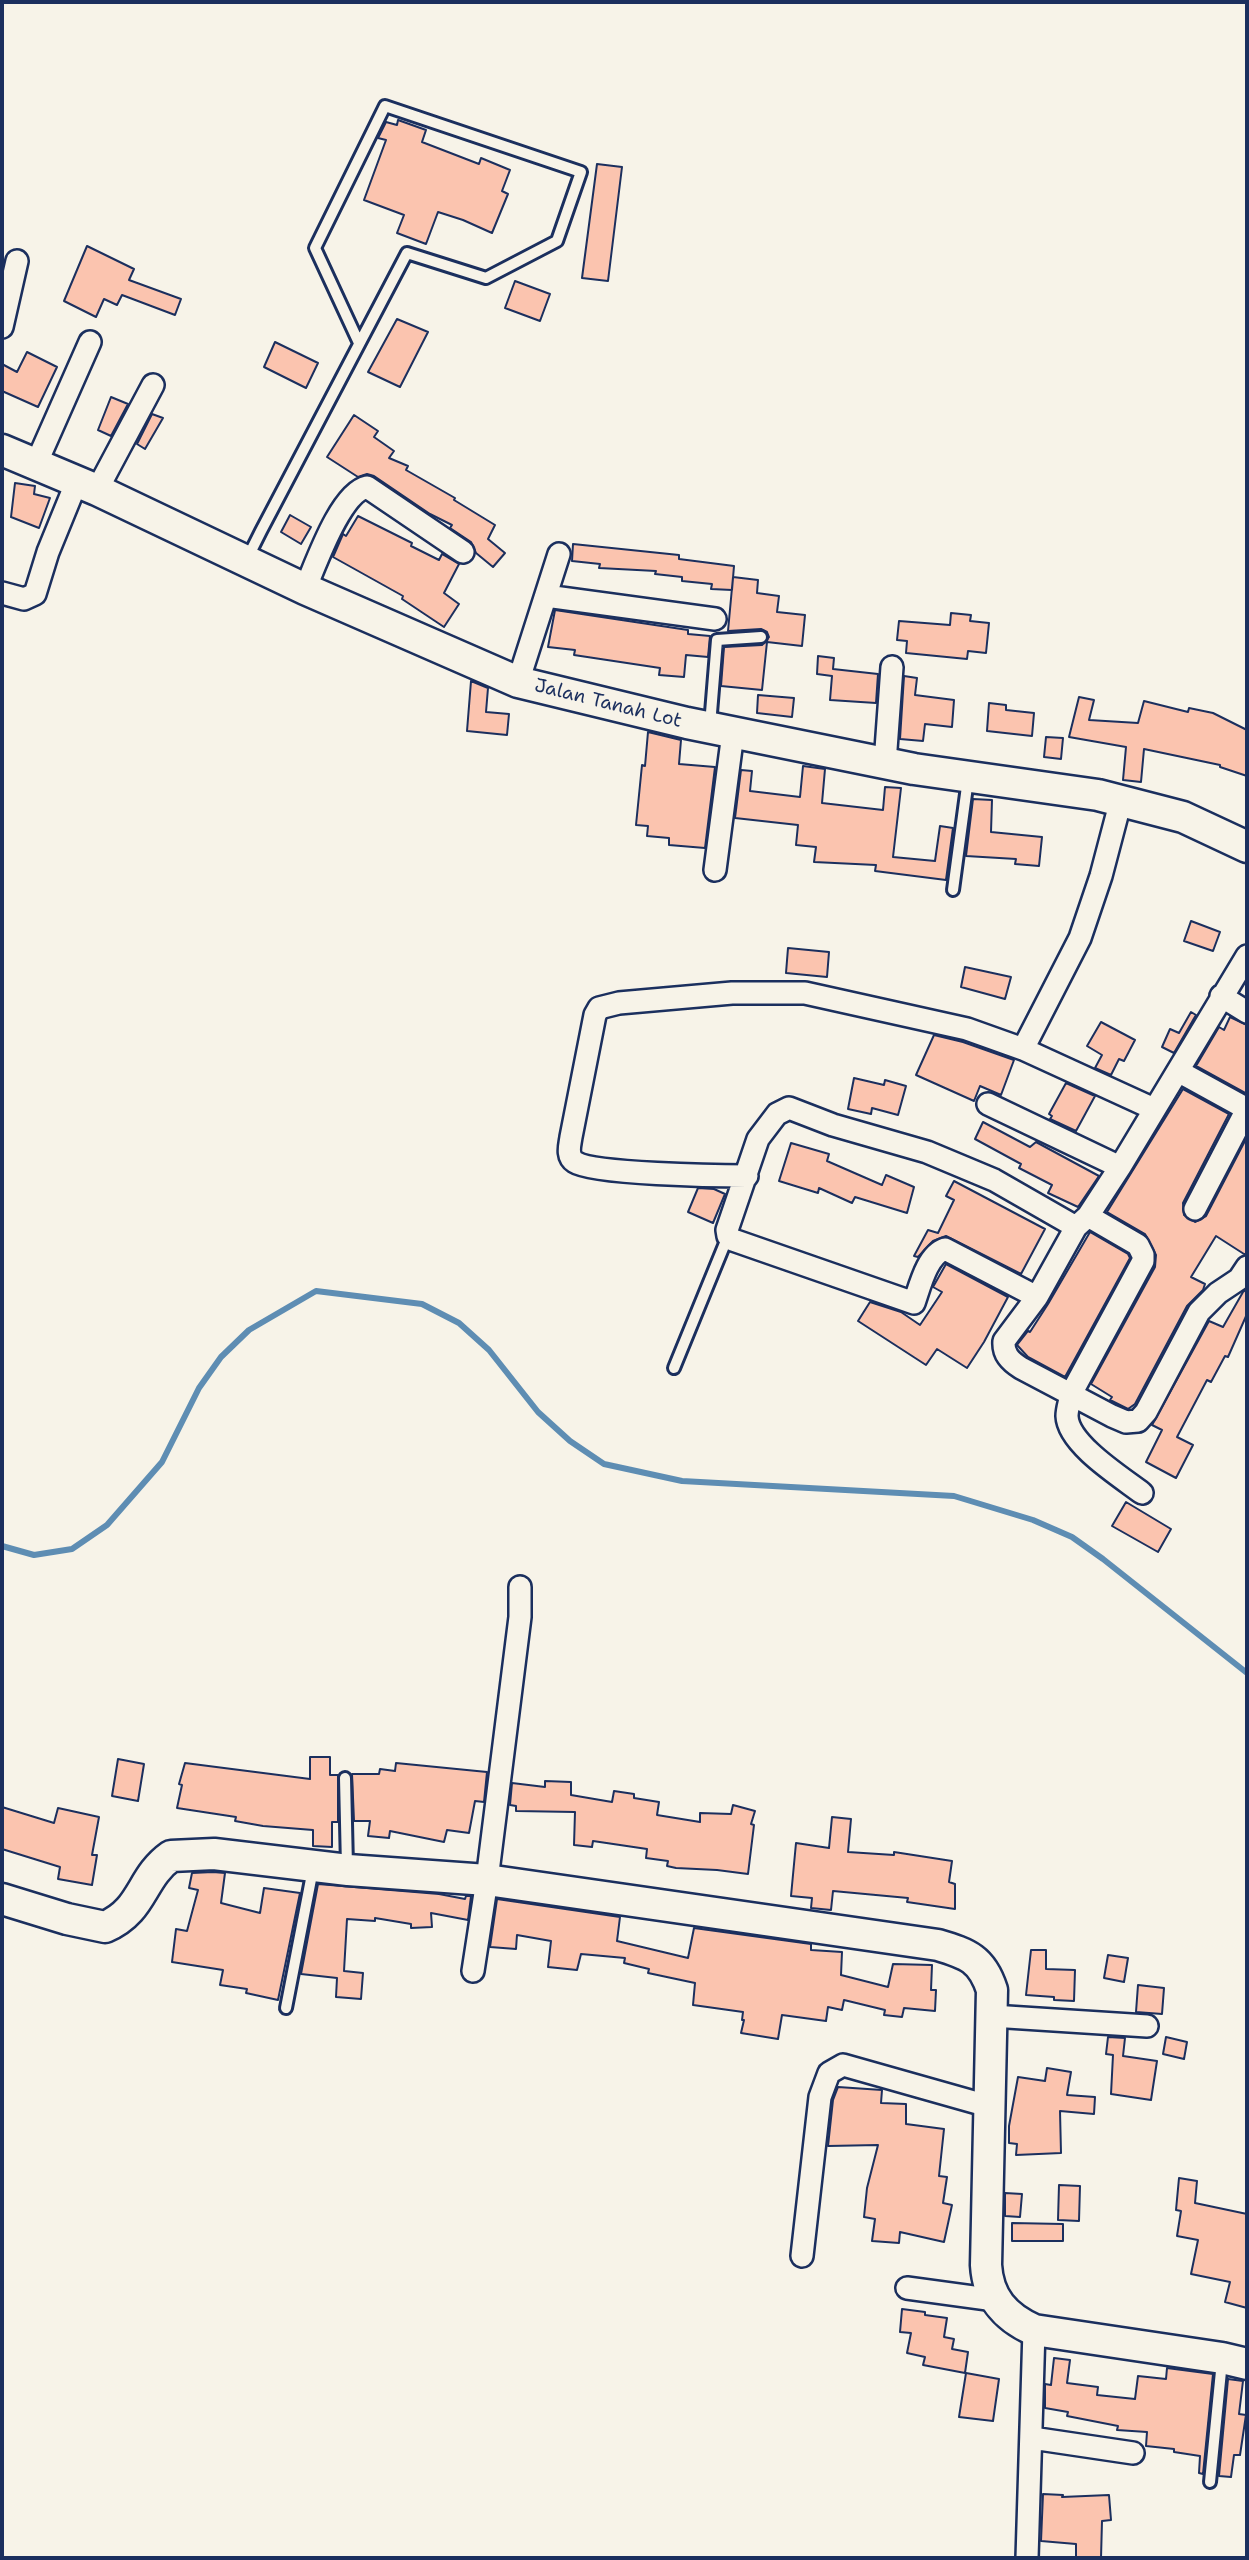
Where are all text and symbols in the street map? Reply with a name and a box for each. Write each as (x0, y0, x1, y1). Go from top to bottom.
street label: Jalan Tanah Lot (532, 675, 684, 733)

